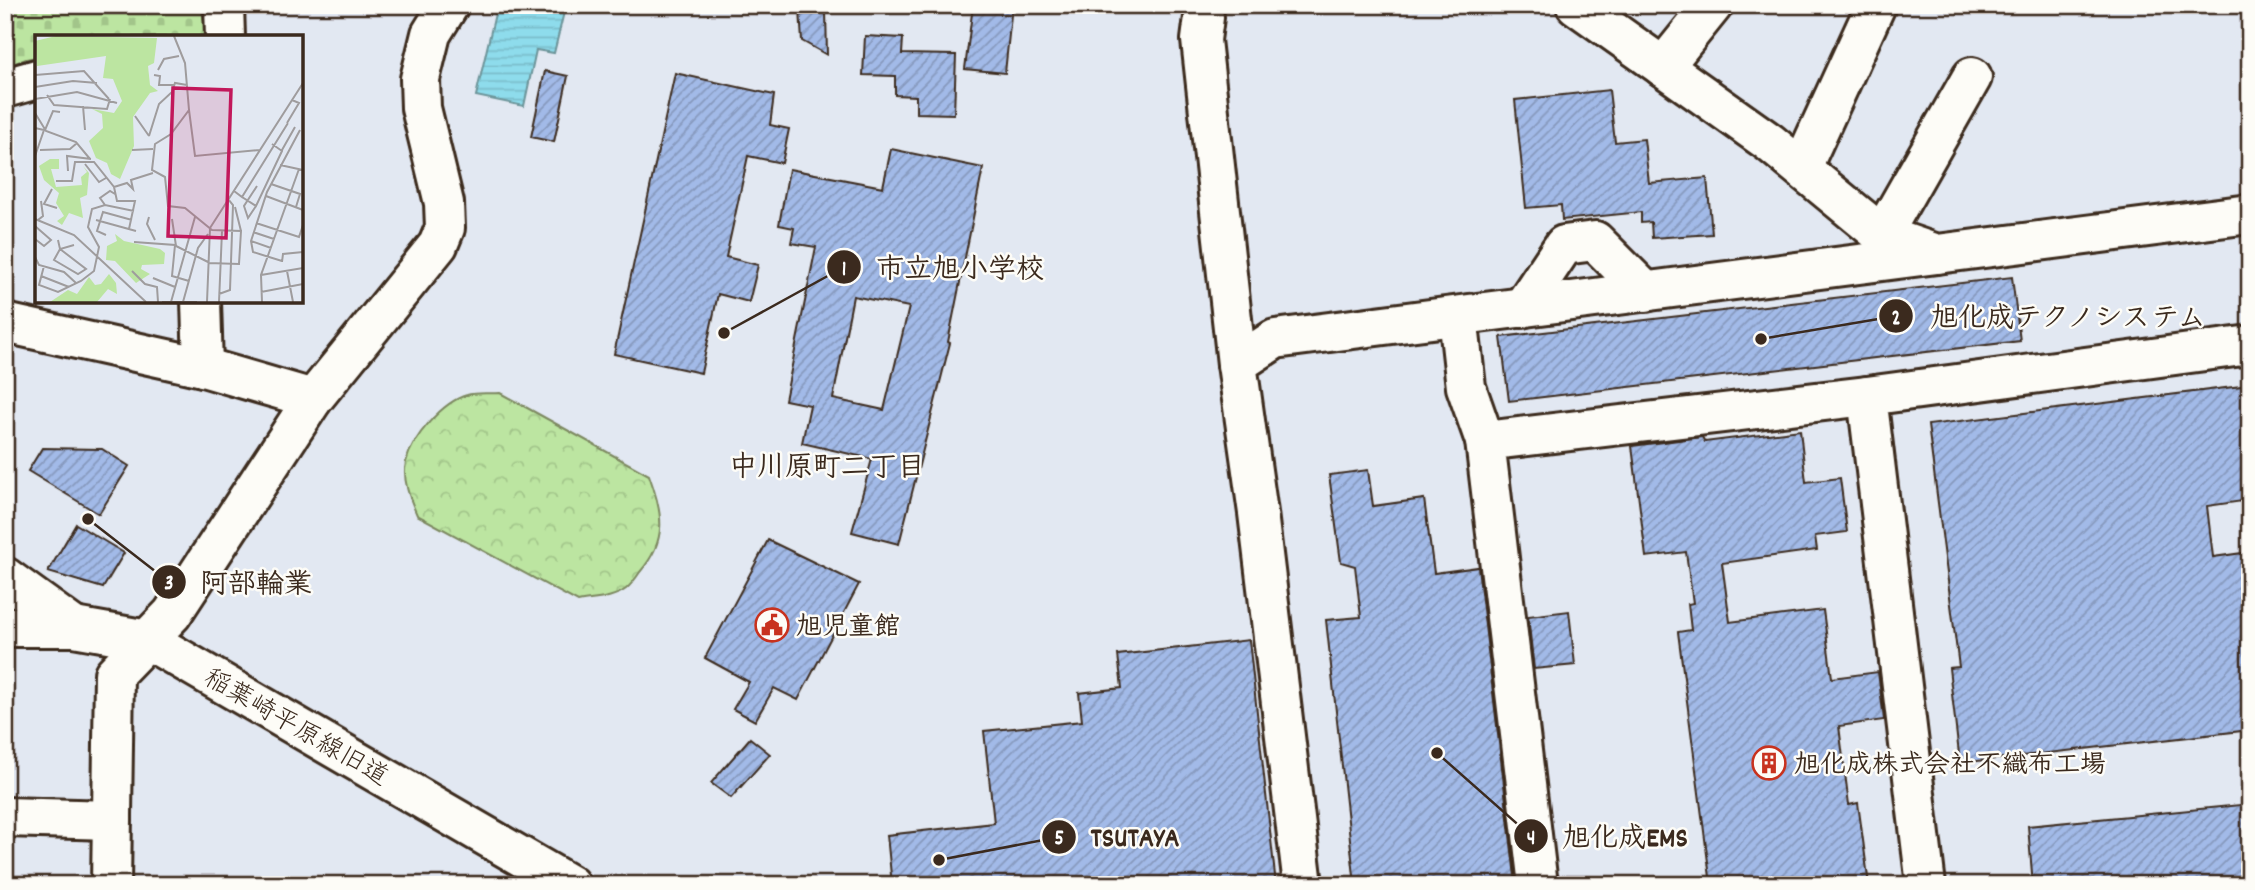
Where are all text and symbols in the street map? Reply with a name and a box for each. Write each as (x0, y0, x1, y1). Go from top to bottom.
inset map (35, 35, 303, 303)
callout: 市立旭小学校 (827, 243, 1058, 292)
text: 市立旭小学校 (876, 252, 1044, 292)
text: 1 (842, 256, 846, 286)
callout: 旭化成テクノシステム (1879, 292, 2222, 341)
text: 旭化成テクノシステム (1930, 301, 2206, 341)
text: 2 (1891, 305, 1901, 335)
district label: 中川原町二丁目 (729, 450, 925, 490)
callout: 阿部輪業 (151, 557, 326, 606)
text: 阿部輪業 (200, 567, 312, 607)
text: 3 (164, 570, 174, 600)
public building icon: 旭児童館 (753, 606, 791, 644)
place label: 旭児童館 (796, 610, 900, 647)
street label: 稲葉崎平原線旧道 (196, 661, 395, 797)
building icon: 旭化成株式会社不織布工場 (1750, 744, 1788, 782)
place label: 旭化成株式会社不織布工場 (1794, 748, 2106, 785)
callout: TSUTAYA (1041, 812, 1193, 861)
callout: 旭化成EMS (1514, 812, 1702, 861)
text: TSUTAYA (1090, 821, 1180, 861)
text: 旭化成EMS (1562, 821, 1688, 861)
text: 5 (1054, 825, 1064, 855)
text: 4 (1527, 825, 1535, 855)

